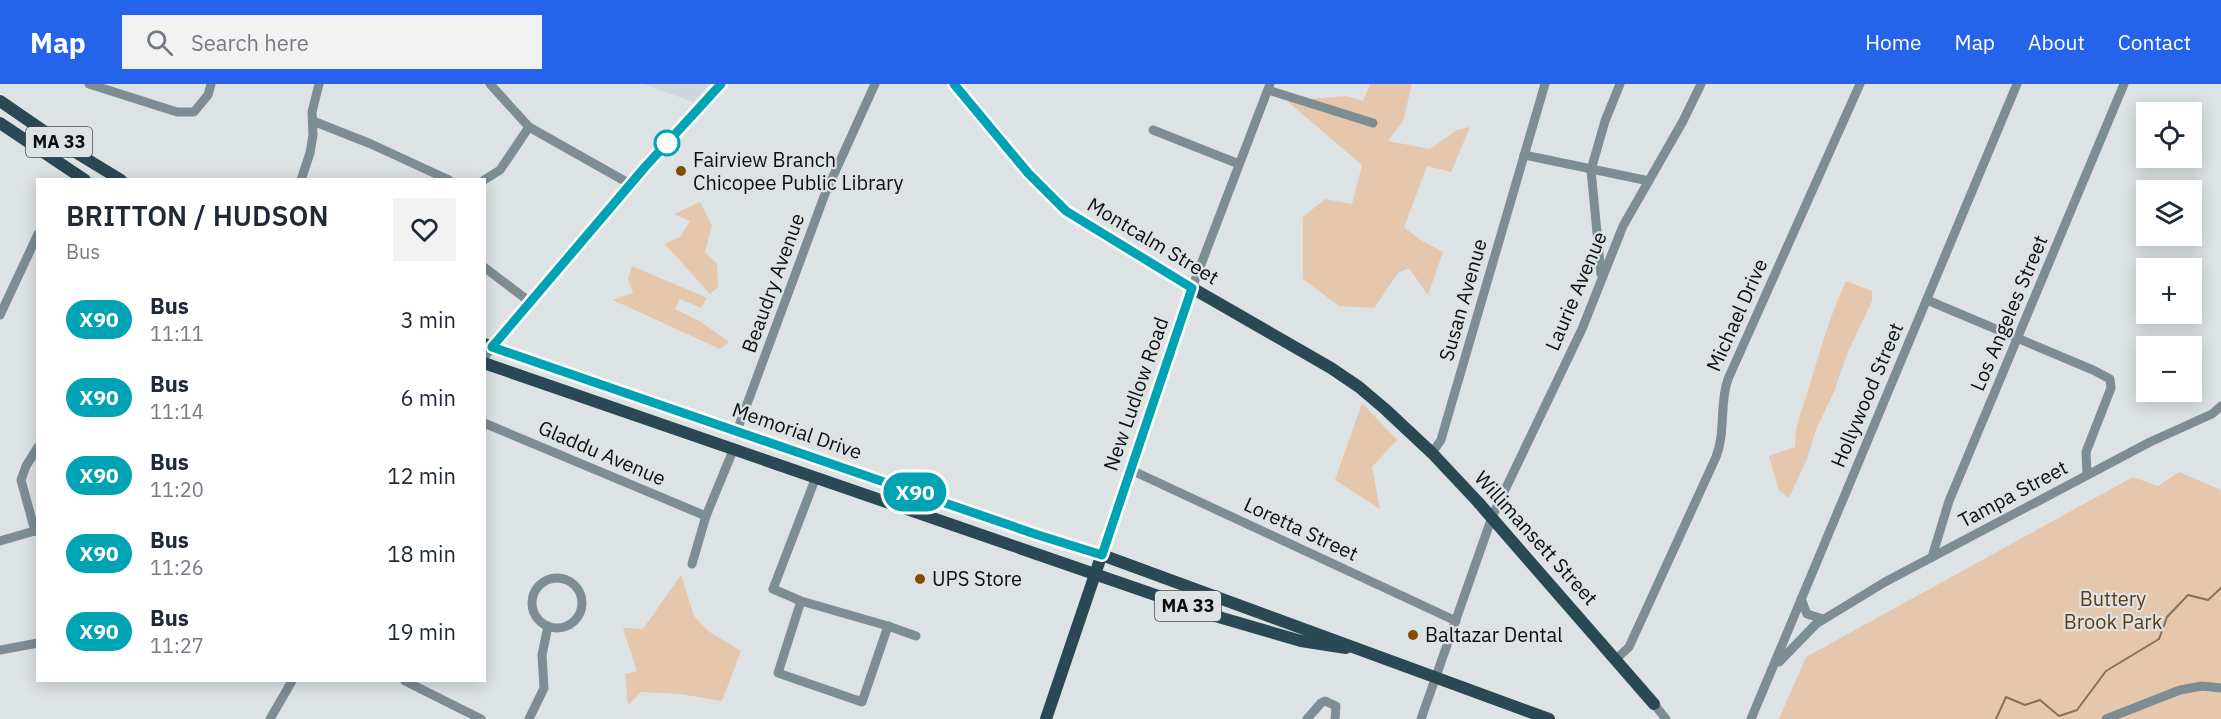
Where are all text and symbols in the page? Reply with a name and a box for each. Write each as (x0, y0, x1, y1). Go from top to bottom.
search box (122, 15, 542, 69)
text: Map (30, 24, 86, 61)
icon: search (143, 26, 176, 59)
text: Search here (191, 28, 309, 57)
text: Home (1865, 28, 1922, 56)
text: Map (1955, 28, 1995, 56)
text: About (2028, 28, 2085, 56)
text: Contact (2118, 28, 2191, 56)
map controls (2136, 102, 2202, 402)
button: locate (2136, 102, 2202, 168)
road number: MA 33 (26, 127, 92, 157)
unlabelled marker (654, 130, 680, 156)
place label: Fairview Branch Chicopee Public Library (693, 146, 904, 196)
marker: Fairview Branch Chicopee Public Library (674, 164, 688, 178)
button: layers (2136, 180, 2202, 246)
street label: Montcalm Street (1082, 191, 1224, 291)
text: BRITTON / HUDSON (66, 197, 329, 234)
button: heart (393, 198, 456, 261)
street label: Beaudry Avenue (735, 209, 810, 356)
street label: Laurie Avenue (1538, 227, 1613, 354)
street label: Los Angeles Street (1964, 231, 2054, 395)
street label: Susan Avenue (1432, 235, 1493, 364)
text: Bus (66, 238, 100, 265)
street label: Michael Drive (1700, 254, 1773, 376)
button: + (2136, 258, 2202, 324)
text: Bus (150, 291, 189, 320)
text: X90 (79, 305, 119, 333)
text: 3 min (400, 305, 456, 334)
street label: New Ludlow Road (1097, 314, 1174, 474)
street label: Hollywood Street (1824, 318, 1909, 471)
text: 11:11 (150, 320, 204, 347)
button: − (2136, 336, 2202, 402)
text: Bus (150, 369, 189, 398)
text: X90 (79, 383, 119, 411)
text: 6 min (400, 383, 456, 412)
street label: Memorial Drive (729, 396, 866, 465)
text: 11:14 (150, 398, 204, 425)
street label: Gladdu Avenue (534, 414, 670, 492)
text: Bus (150, 447, 189, 476)
street label: Tampa Street (1953, 453, 2072, 534)
text: X90 (79, 461, 119, 489)
text: 12 min (387, 461, 456, 490)
street label: Willimansett Street (1469, 465, 1604, 611)
line badge: X90 (880, 472, 950, 512)
text: 11:20 (150, 476, 204, 503)
text: X90 (895, 478, 935, 506)
street label: Loretta Street (1240, 490, 1363, 567)
text: Bus (150, 525, 189, 554)
text: X90 (79, 539, 119, 567)
text: 18 min (387, 539, 456, 568)
text: 11:26 (150, 554, 204, 581)
place label: UPS Store (932, 565, 1022, 592)
marker: UPS Store (913, 572, 927, 586)
park label: Buttery Brook Park (2064, 585, 2163, 635)
road number: MA 33 (1155, 591, 1221, 621)
text: Bus (150, 603, 189, 632)
text: X90 (79, 617, 119, 645)
text: 19 min (387, 617, 456, 646)
place label: Baltazar Dental (1425, 621, 1563, 648)
marker: Baltazar Dental (1406, 628, 1420, 642)
text: 11:27 (150, 632, 204, 659)

